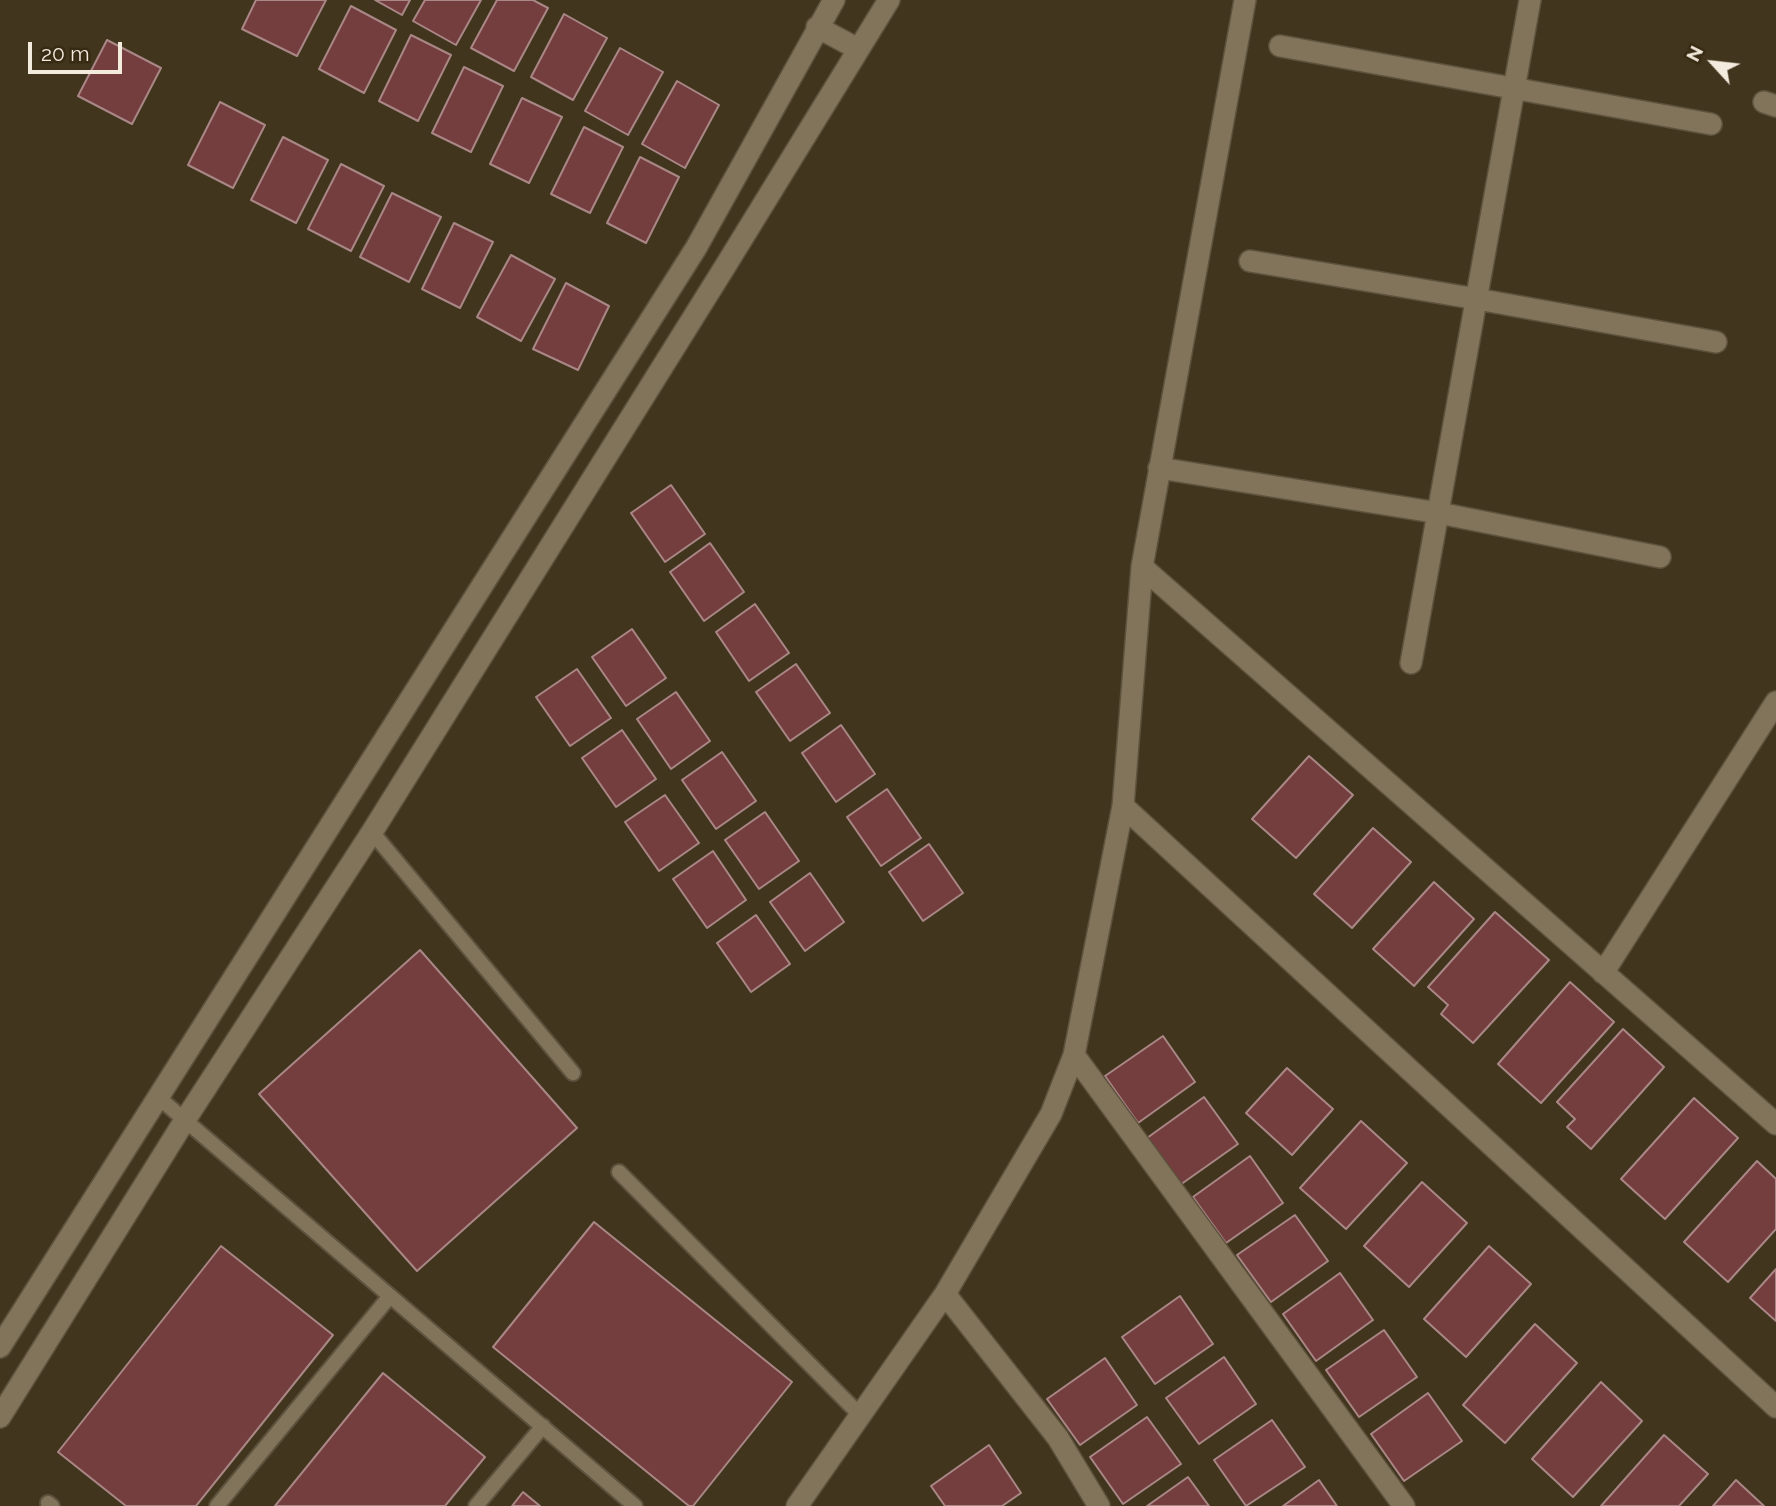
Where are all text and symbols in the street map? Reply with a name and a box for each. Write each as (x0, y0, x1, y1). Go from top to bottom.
scale bar (32, 28, 126, 72)
north arrow (1678, 28, 1748, 98)
text: 20 m (41, 41, 89, 66)
text: N (1681, 42, 1707, 65)

